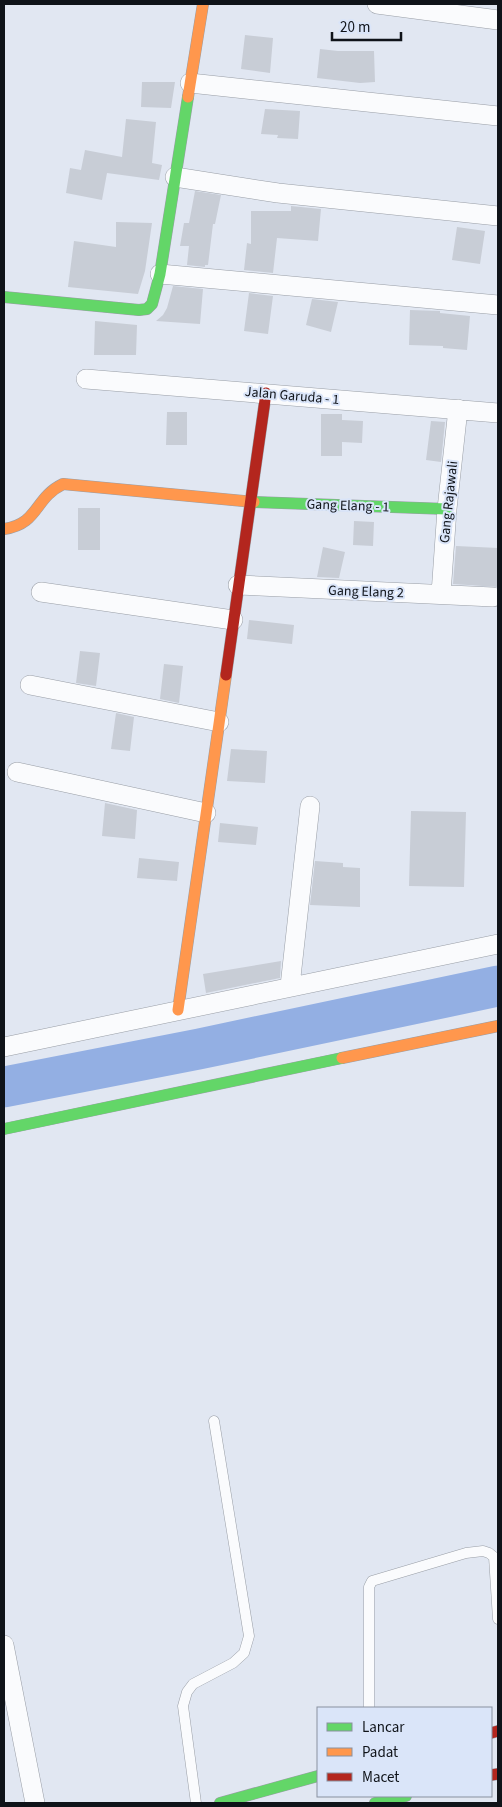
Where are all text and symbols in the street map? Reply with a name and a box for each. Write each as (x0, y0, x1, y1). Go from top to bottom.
scale bar (332, 10, 401, 42)
text: 20 m (340, 17, 370, 38)
street label: Jalan Garuda - 1 (244, 382, 340, 410)
street label: Gang Rajawali (435, 460, 463, 544)
street label: Gang Elang - 1 (306, 495, 390, 517)
street label: Gang Elang 2 (328, 581, 404, 603)
legend (317, 1707, 492, 1797)
text: Lancar (362, 1717, 405, 1738)
text: Padat (362, 1742, 398, 1763)
text: Macet (362, 1767, 399, 1788)

